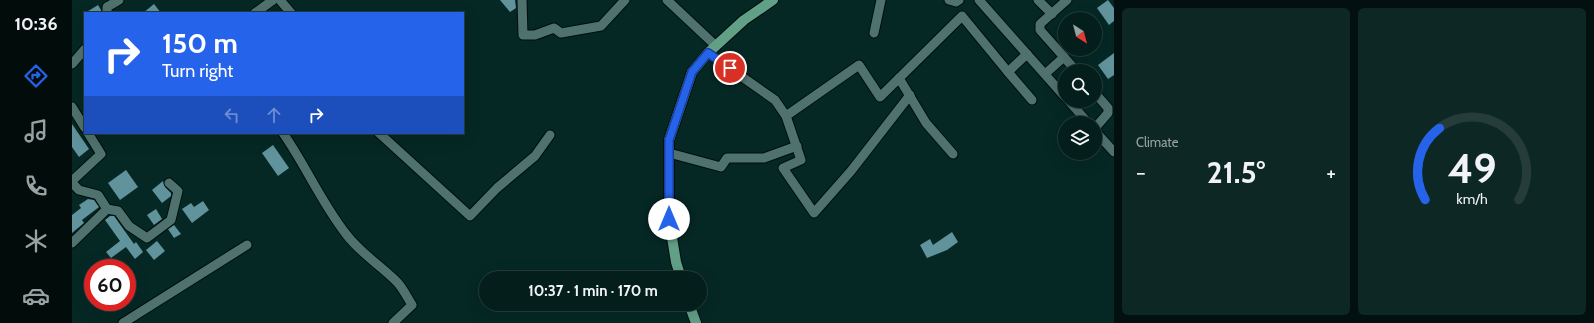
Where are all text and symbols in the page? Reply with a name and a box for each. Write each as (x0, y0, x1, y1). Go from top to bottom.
north arrow (1058, 12, 1102, 56)
map controls (1058, 12, 1102, 160)
text: 10:36 (14, 13, 58, 35)
text: 150 m (162, 26, 238, 60)
icon: right (96, 28, 148, 80)
pin (713, 51, 747, 85)
icon: arrive (719, 57, 741, 79)
text: Turn right (162, 60, 233, 82)
icon: directions (22, 62, 50, 90)
button: search (1058, 64, 1102, 108)
icon: left (221, 104, 243, 126)
icon: ahead (263, 104, 285, 126)
icon: right (305, 104, 327, 126)
button: layers (1058, 116, 1102, 160)
icon: music (22, 117, 50, 145)
text: Climate (1136, 134, 1178, 150)
text: 49 (1447, 142, 1497, 192)
text: 21.5° (1207, 154, 1265, 191)
text: − (1136, 159, 1146, 186)
text: + (1326, 159, 1336, 186)
icon: phone (22, 172, 50, 200)
text: km/h (1456, 189, 1488, 207)
position arrow (648, 198, 690, 240)
icon: climate (22, 227, 50, 255)
speed limit sign: 60 (84, 259, 136, 311)
icon: car (22, 282, 50, 310)
text: 10:37 · 1 min · 170 m (528, 282, 658, 300)

